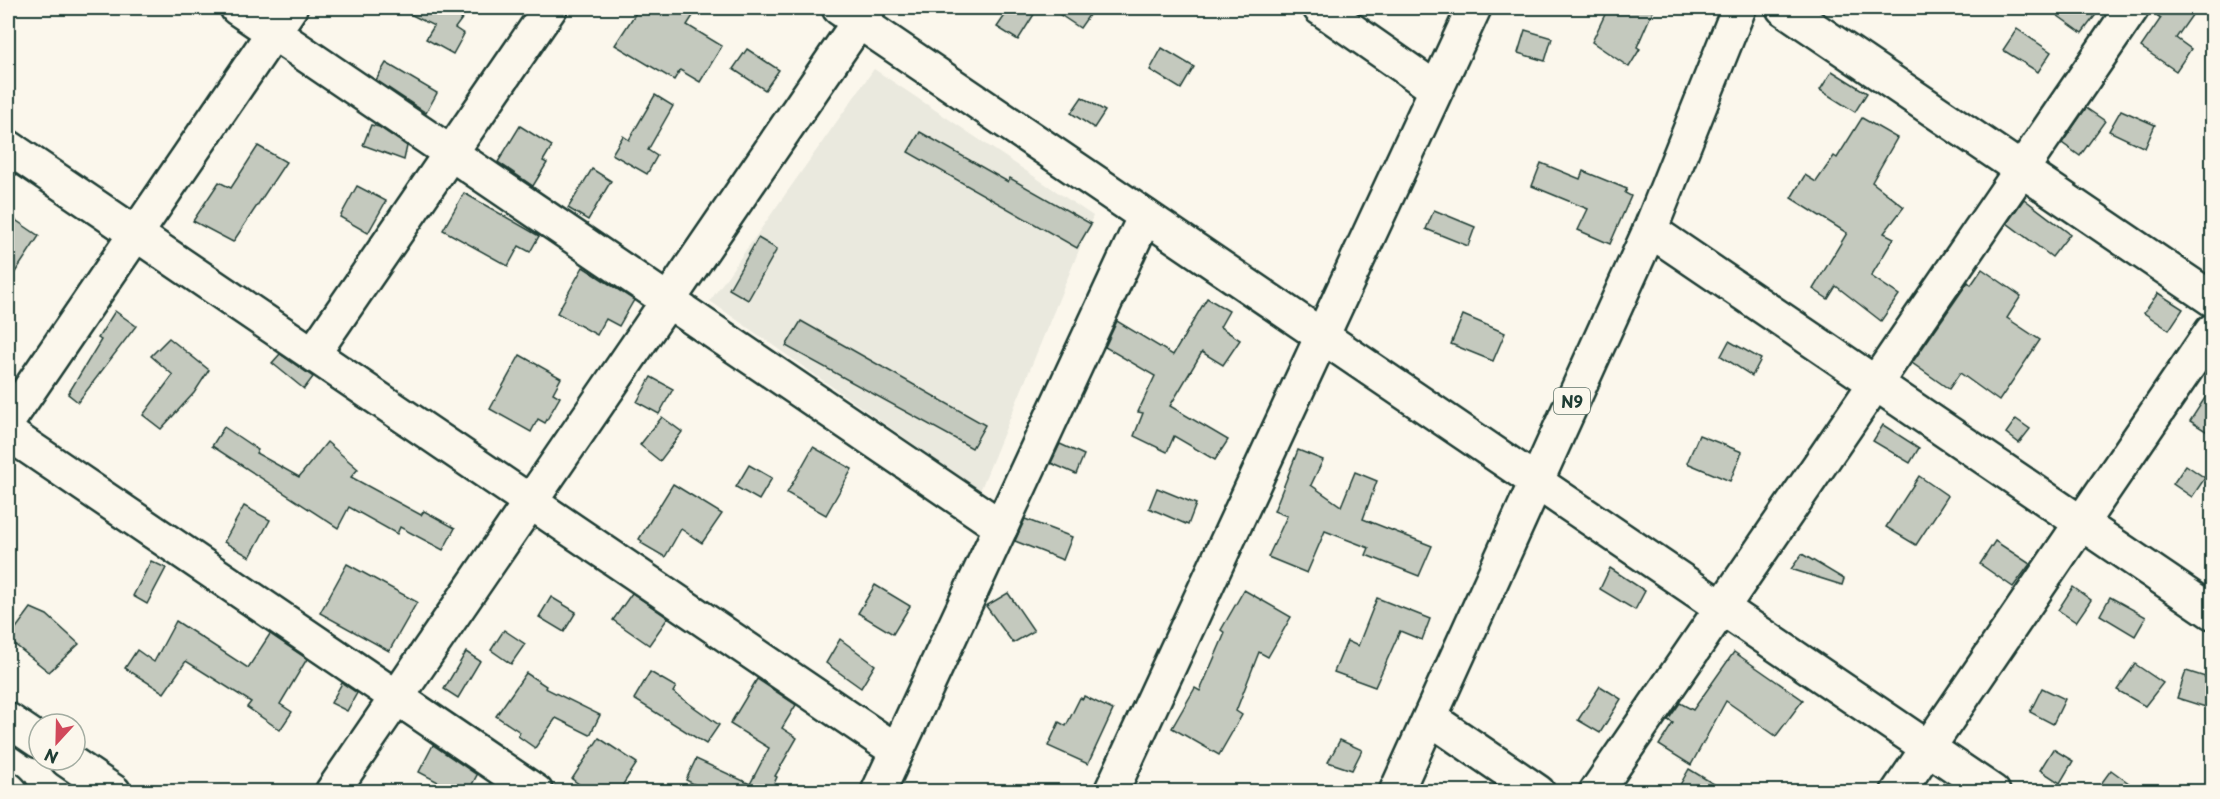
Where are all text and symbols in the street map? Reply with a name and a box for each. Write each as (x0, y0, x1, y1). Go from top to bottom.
road number: N9 (1554, 388, 1590, 414)
north arrow (27, 712, 87, 772)
text: N (41, 743, 61, 770)

